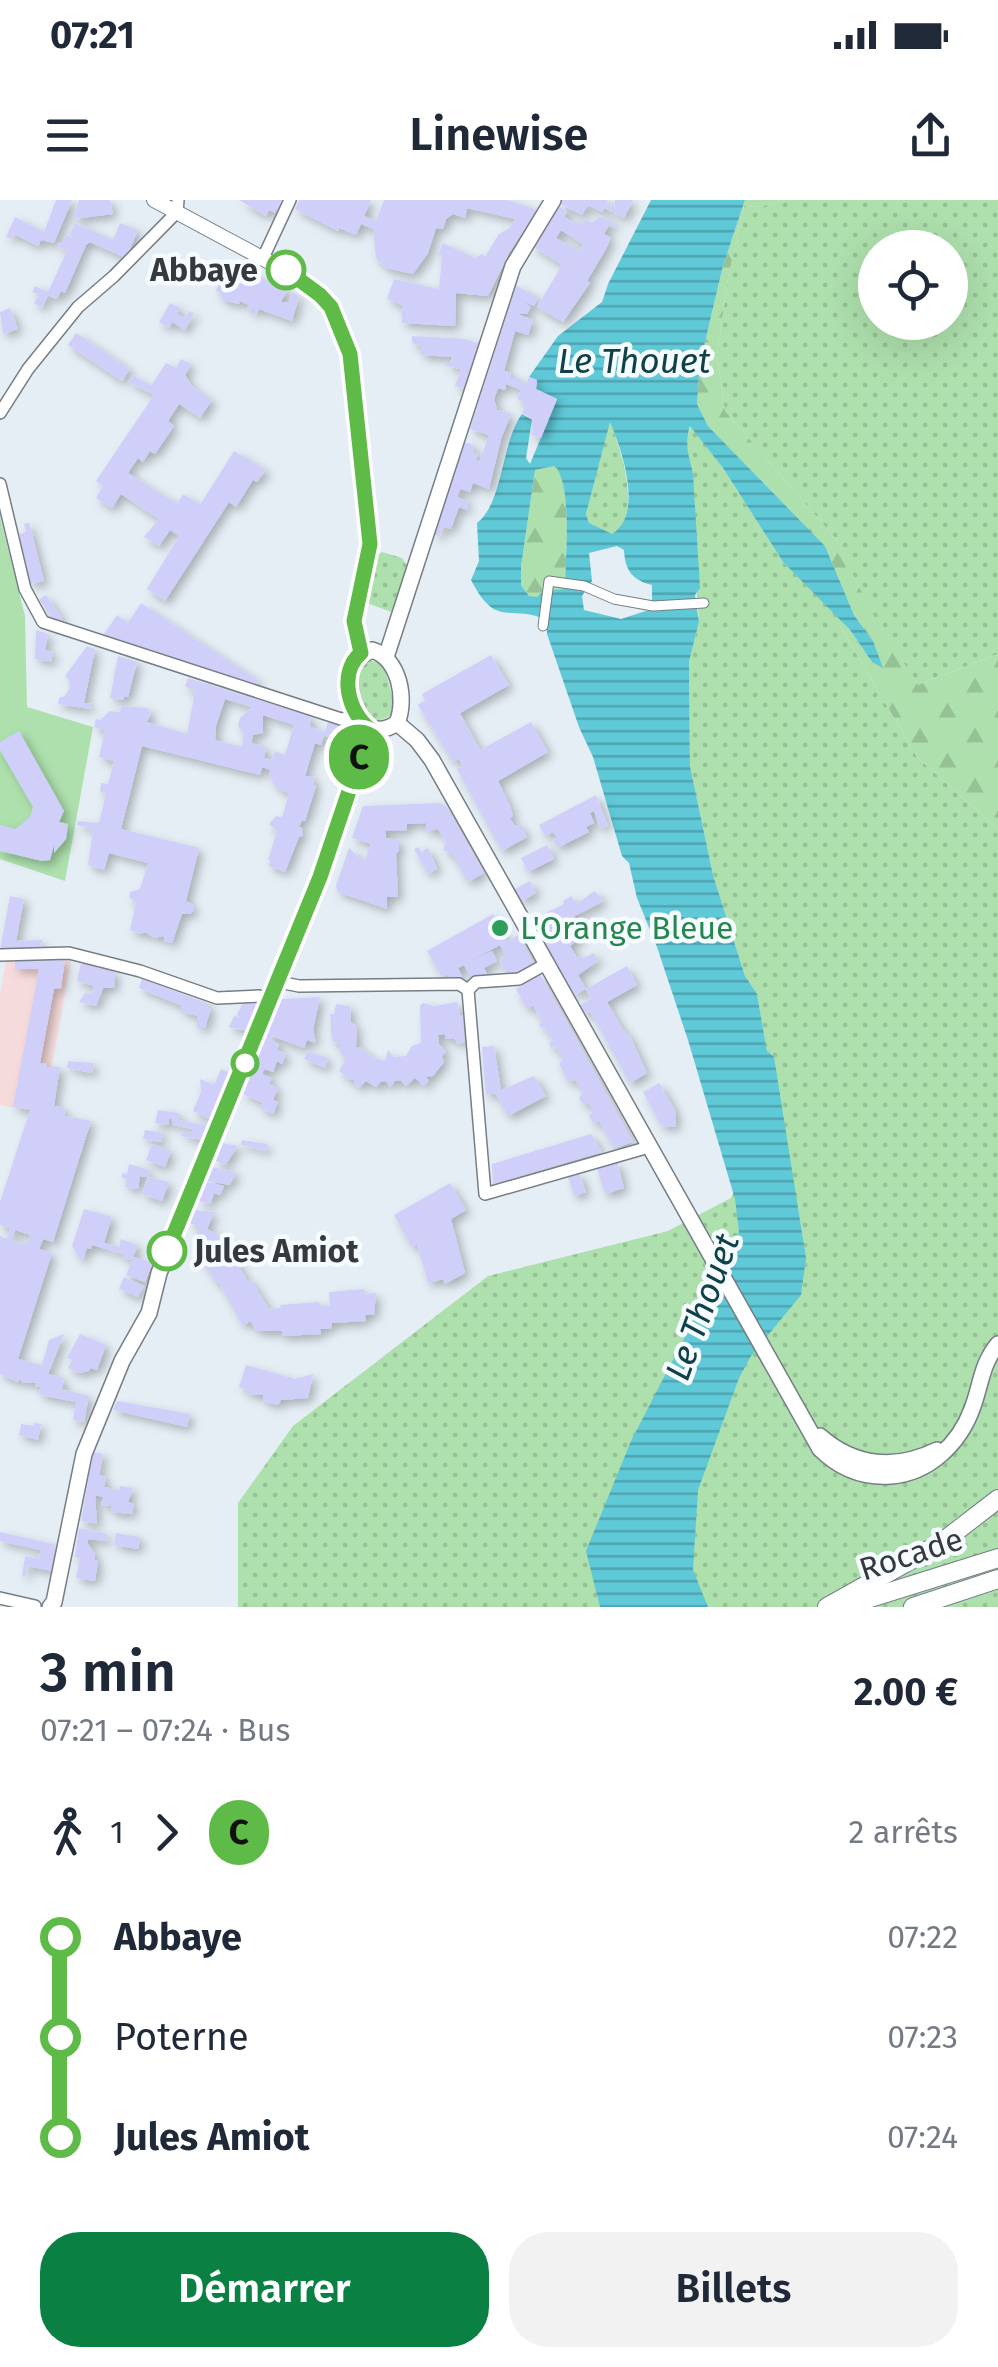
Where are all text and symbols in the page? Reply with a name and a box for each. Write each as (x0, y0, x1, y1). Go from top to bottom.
text: 07:21 (50, 12, 135, 58)
icon: menu (40, 108, 95, 163)
text: Linewise (410, 108, 588, 162)
icon: share (903, 108, 958, 163)
map controls (858, 230, 968, 340)
button: locate (858, 230, 968, 340)
place label: Abbaye (149, 251, 258, 289)
marker: Abbaye (267, 251, 305, 289)
water label: Le Thouet (558, 340, 711, 382)
line badge: C (326, 724, 392, 790)
text: C (349, 736, 369, 778)
place label: L'Orange Bleue (520, 909, 734, 947)
marker: L'Orange Bleue (489, 917, 511, 939)
unlabelled marker (232, 1050, 258, 1076)
water label: Le Thouet (656, 1228, 748, 1386)
marker: Jules Amiot (148, 1232, 186, 1270)
place label: Jules Amiot (193, 1232, 359, 1270)
street label: Rocade (854, 1519, 968, 1589)
text: 3 min (40, 1640, 176, 1706)
text: 2.00 € (854, 1669, 958, 1715)
text: 07:21 – 07:24 · Bus (40, 1711, 290, 1749)
icon: walk (40, 1805, 95, 1860)
icon: forward (139, 1805, 194, 1860)
text: C (229, 1811, 249, 1853)
text: 1 (110, 1813, 124, 1851)
text: 2 arrêts (849, 1813, 958, 1851)
text: Abbaye (114, 1914, 242, 1960)
text: 07:22 (887, 1918, 958, 1956)
text: Poterne (114, 2014, 249, 2060)
text: 07:23 (887, 2018, 958, 2056)
text: Jules Amiot (114, 2114, 309, 2160)
text: 07:24 (887, 2118, 958, 2156)
button: Démarrer (40, 2232, 489, 2347)
button: Billets (509, 2232, 958, 2347)

